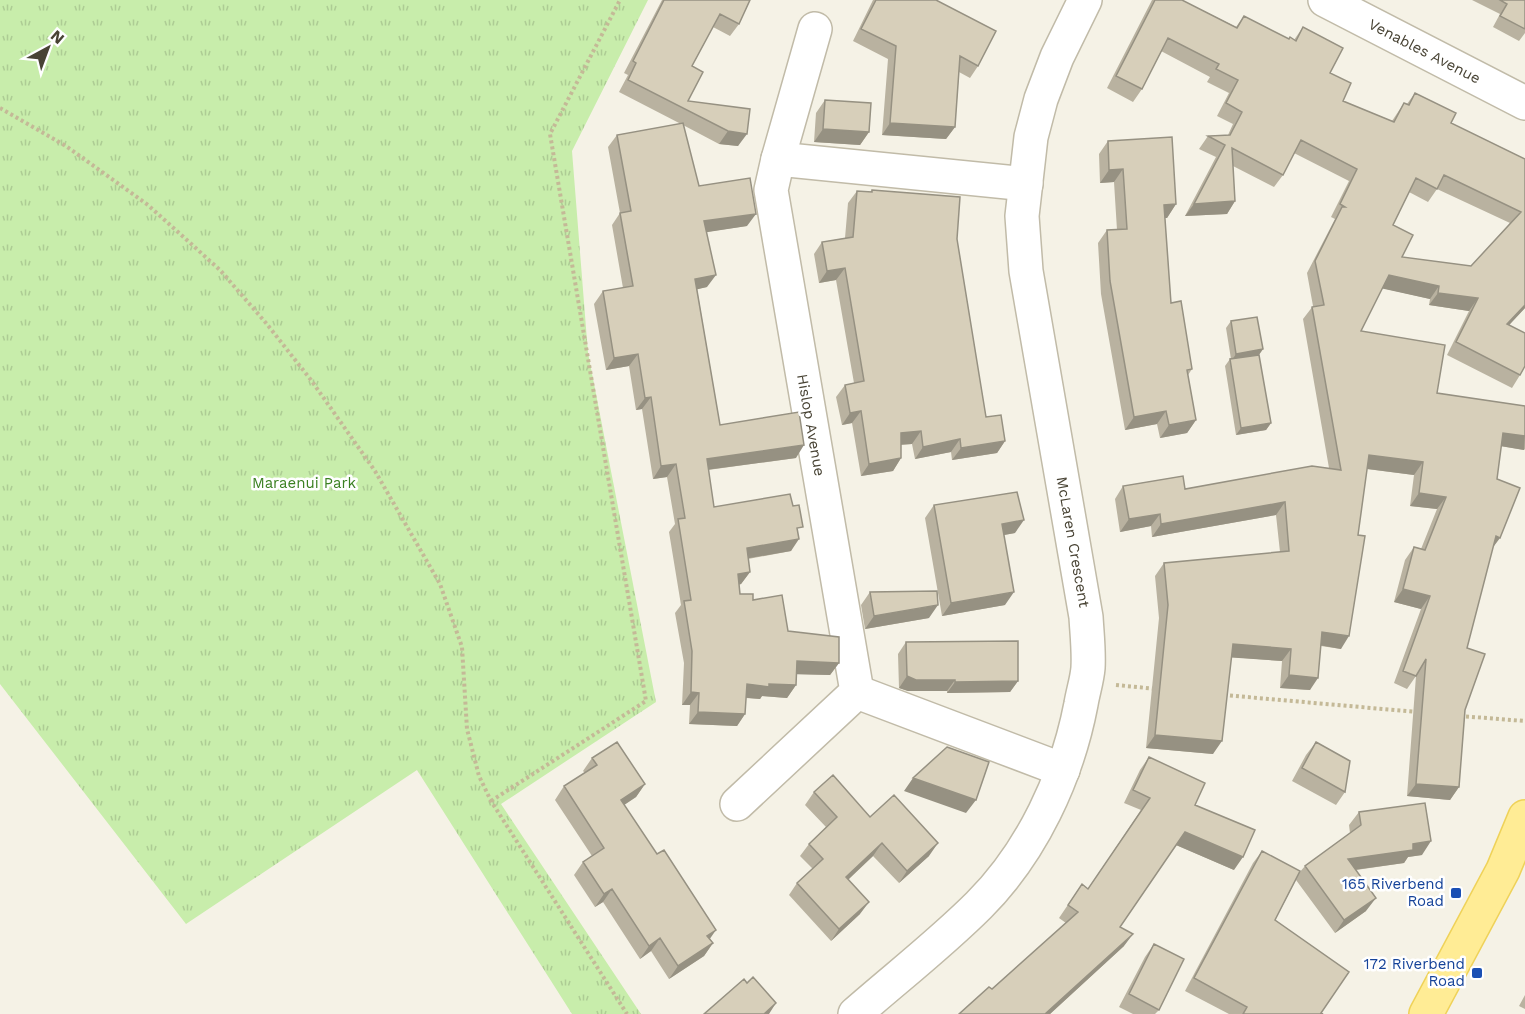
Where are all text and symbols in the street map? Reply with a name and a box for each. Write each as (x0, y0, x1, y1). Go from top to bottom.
street label: Venables Avenue (1365, 15, 1484, 88)
north arrow (18, 18, 78, 78)
text: N (47, 26, 68, 48)
street label: Hislop Avenue (793, 372, 829, 478)
park label: Maraenui Park (252, 474, 357, 492)
street label: McLaren Crescent (1053, 475, 1094, 610)
place label: 165 Riverbend Road (1342, 875, 1444, 910)
marker: 165 Riverbend Road (1449, 886, 1463, 900)
place label: 172 Riverbend Road (1364, 955, 1465, 990)
marker: 172 Riverbend Road (1470, 966, 1484, 980)

